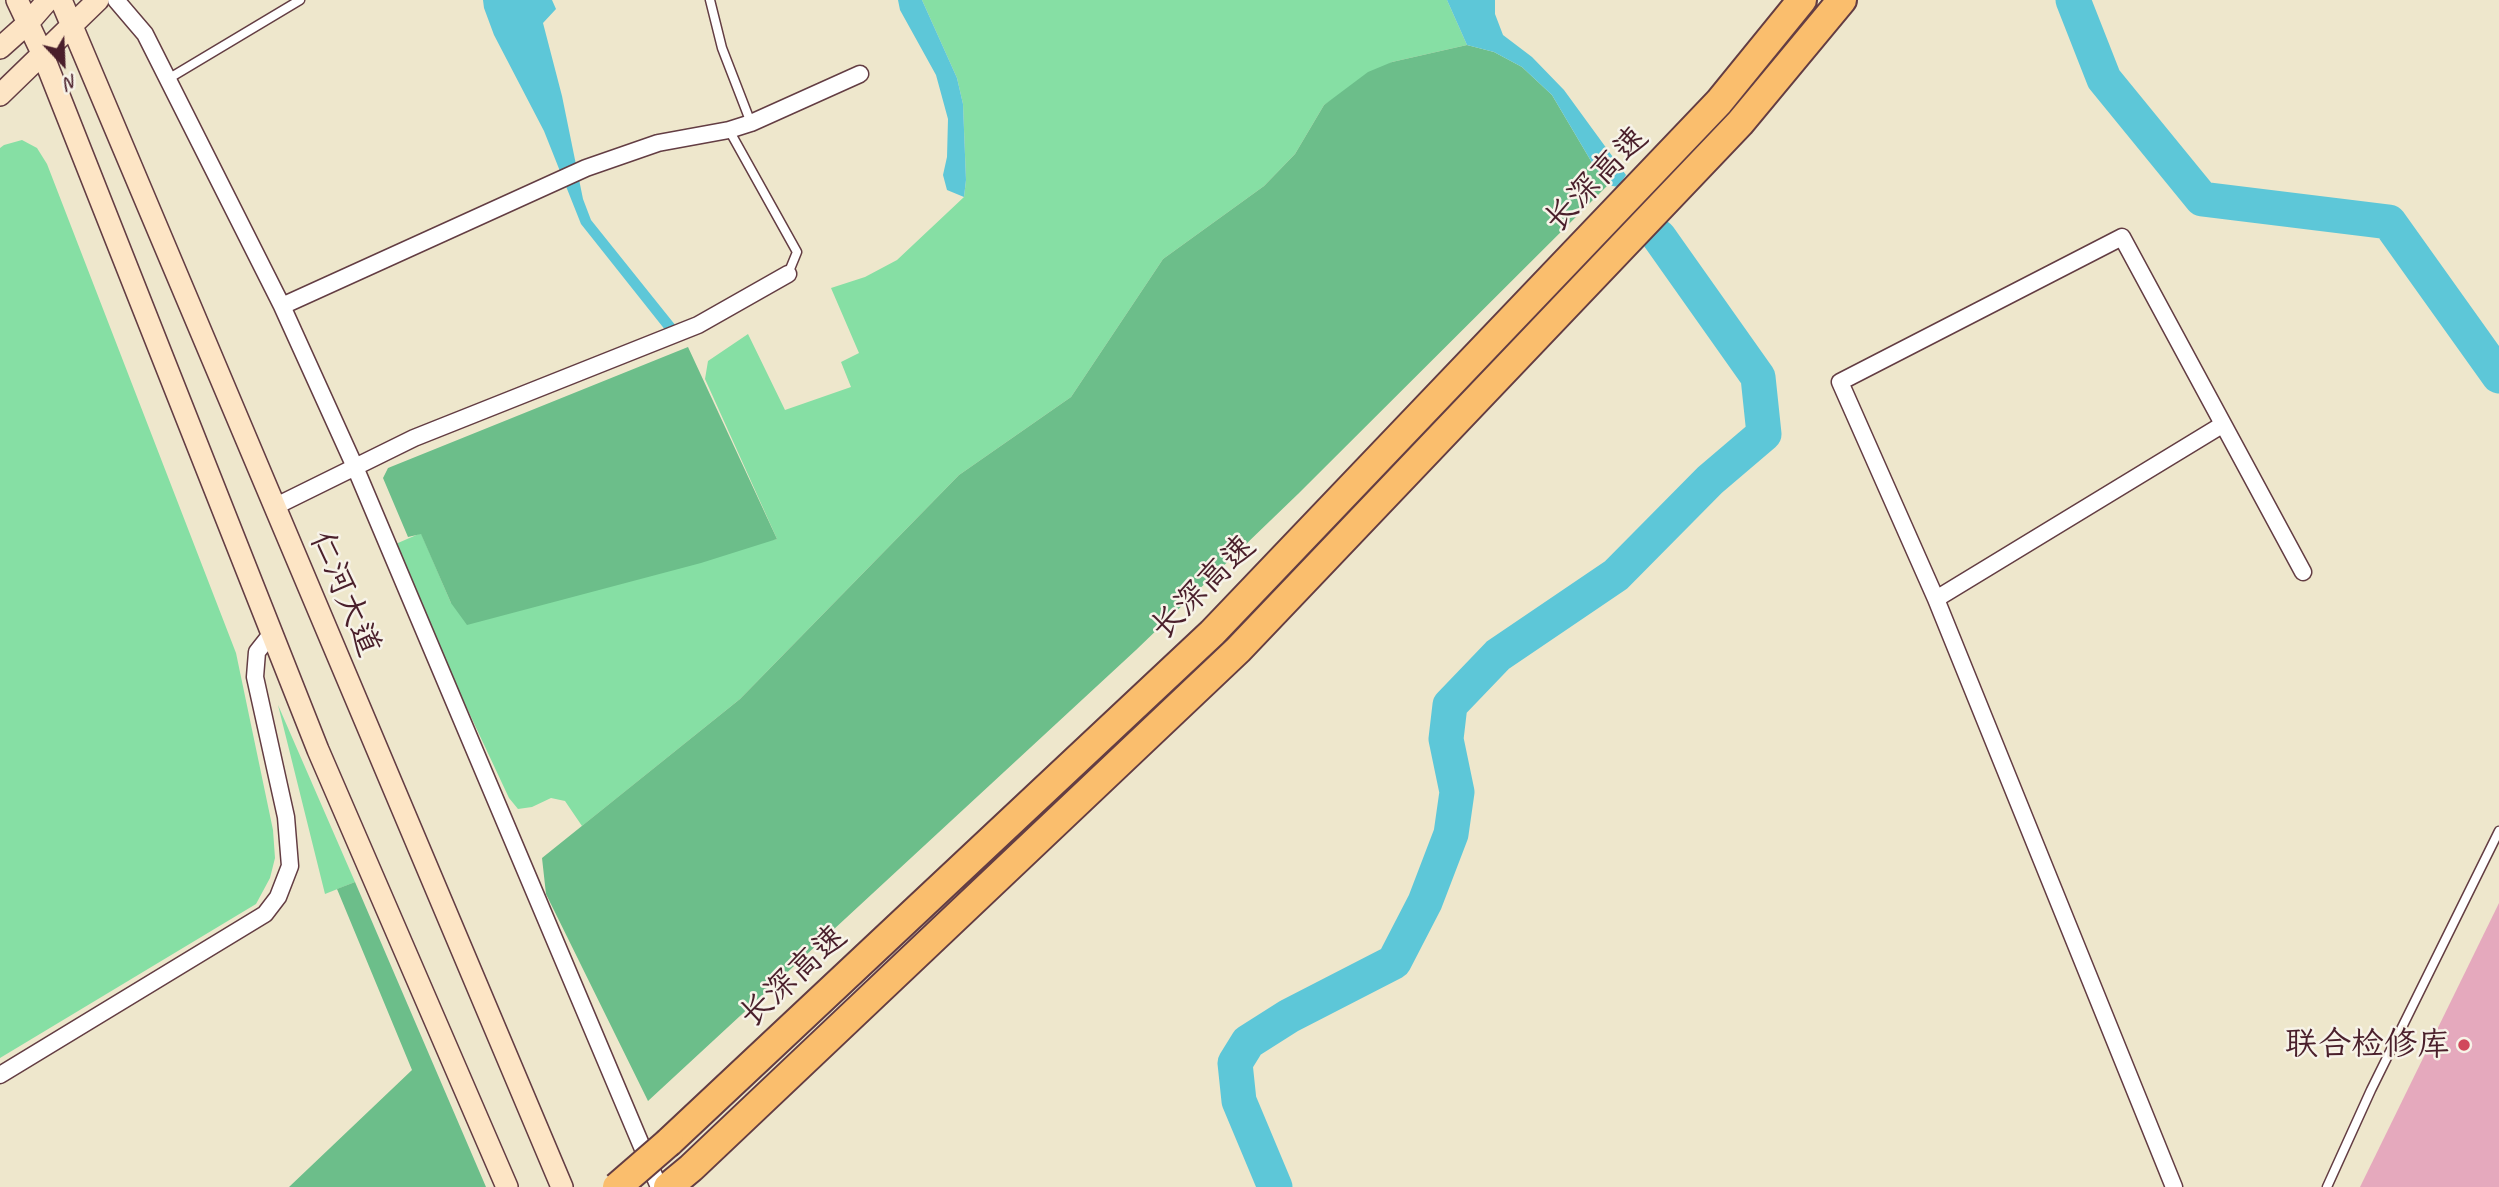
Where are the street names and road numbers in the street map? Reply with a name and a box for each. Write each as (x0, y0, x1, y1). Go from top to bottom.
street label: 长深高速 (1537, 119, 1657, 241)
street label: 仁河大道 (300, 526, 388, 662)
street label: 长深高速 (1143, 527, 1265, 649)
street label: 长深高速 (732, 918, 856, 1036)

